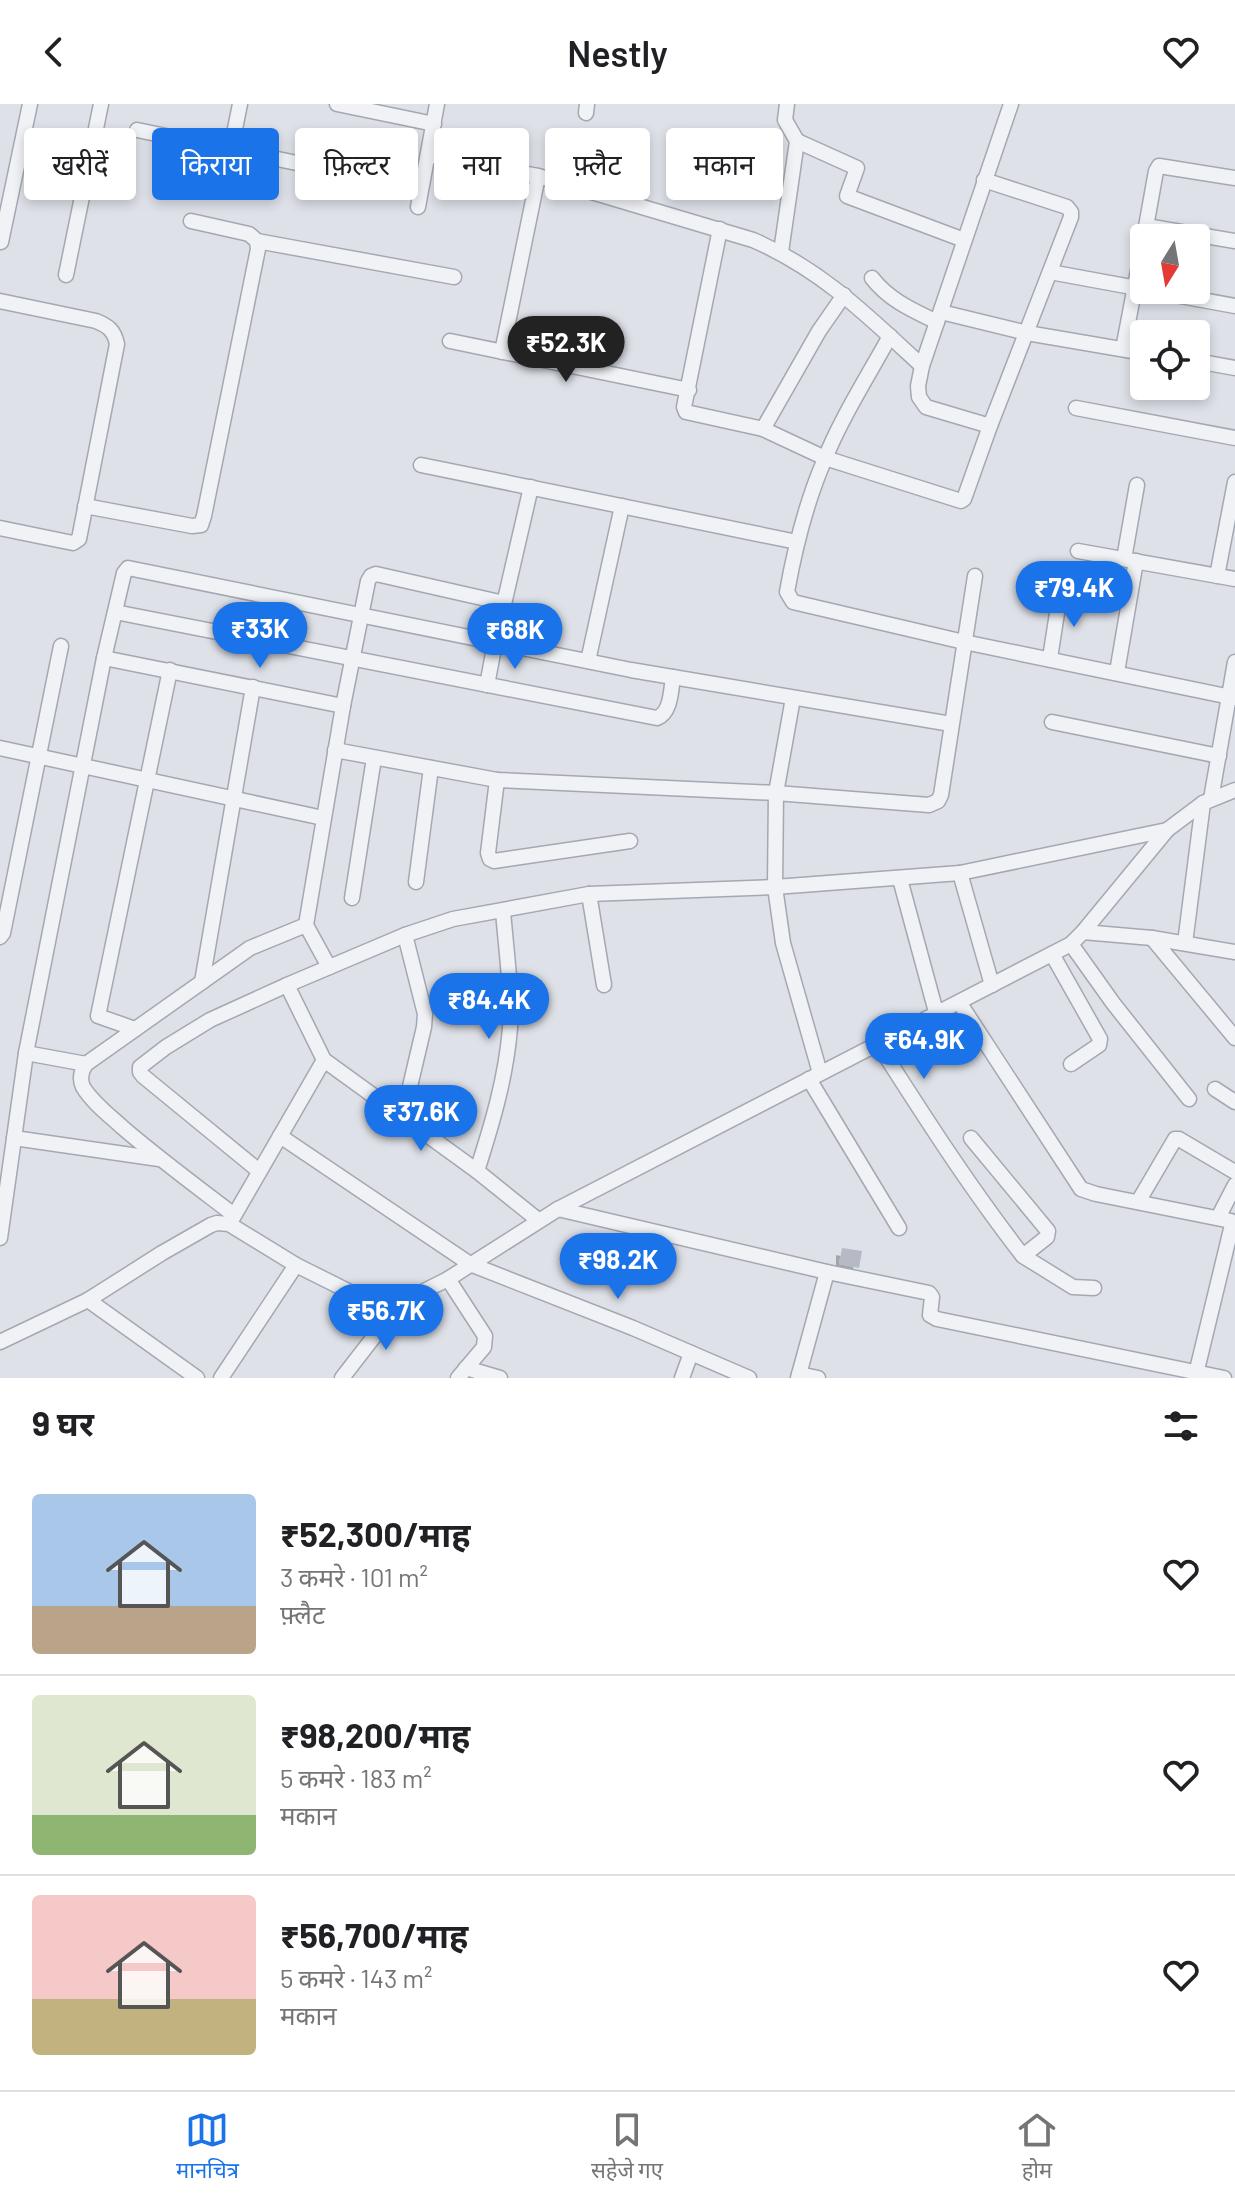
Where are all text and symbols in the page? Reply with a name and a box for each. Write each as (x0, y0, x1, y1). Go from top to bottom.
icon: back (32, 30, 76, 74)
icon: heart (1159, 30, 1203, 74)
text: Nestly (567, 31, 668, 74)
chip: खरीदें (24, 128, 136, 200)
chip: किराया (152, 128, 279, 200)
chip: फ़िल्टर (295, 128, 418, 200)
chip: नया (434, 128, 529, 200)
chip: फ़्लैट (545, 128, 650, 200)
chip: मकान (666, 128, 783, 200)
north arrow (1130, 224, 1210, 304)
map controls (1130, 224, 1210, 400)
pin: ₹52.3K (501, 316, 631, 384)
button: locate (1130, 320, 1210, 400)
text: ₹52.3K (526, 326, 606, 357)
pin: ₹79.4K (1009, 561, 1139, 629)
text: ₹79.4K (1034, 571, 1114, 602)
pin: ₹33K (213, 602, 307, 670)
pin: ₹68K (468, 603, 562, 671)
text: ₹33K (230, 612, 290, 643)
text: ₹68K (485, 613, 545, 644)
pin: ₹84.4K (424, 973, 554, 1041)
text: ₹84.4K (447, 983, 531, 1014)
pin: ₹64.9K (859, 1013, 989, 1081)
text: ₹64.9K (883, 1023, 965, 1054)
pin: ₹37.6K (356, 1085, 486, 1153)
text: ₹37.6K (382, 1095, 460, 1126)
pin: ₹98.2K (553, 1233, 683, 1301)
text: ₹98.2K (578, 1243, 658, 1274)
pin: ₹56.7K (321, 1284, 451, 1352)
text: ₹56.7K (346, 1294, 426, 1325)
text: 9 घर (32, 1402, 94, 1443)
icon: filters (1159, 1404, 1203, 1448)
text: ₹52,300/माह (280, 1513, 470, 1554)
icon: home (96, 1526, 192, 1622)
icon: heart (1159, 1552, 1203, 1596)
text: 3 कमरे · 101 m² (280, 1561, 428, 1592)
text: फ़्लैट (280, 1598, 325, 1629)
text: ₹98,200/माह (280, 1714, 470, 1755)
icon: home (96, 1727, 192, 1823)
icon: heart (1159, 1753, 1203, 1797)
text: 5 कमरे · 183 m² (280, 1762, 432, 1793)
text: मकान (280, 1799, 337, 1830)
text: ₹56,700/माह (280, 1914, 468, 1955)
icon: home (96, 1927, 192, 2023)
icon: heart (1159, 1953, 1203, 1997)
text: 5 कमरे · 143 m² (280, 1962, 433, 1993)
text: मकान (280, 1999, 337, 2030)
tab: मानचित्र (176, 2108, 239, 2187)
tab: सहेजे गए (591, 2108, 663, 2187)
tab: होम (1015, 2108, 1059, 2187)

